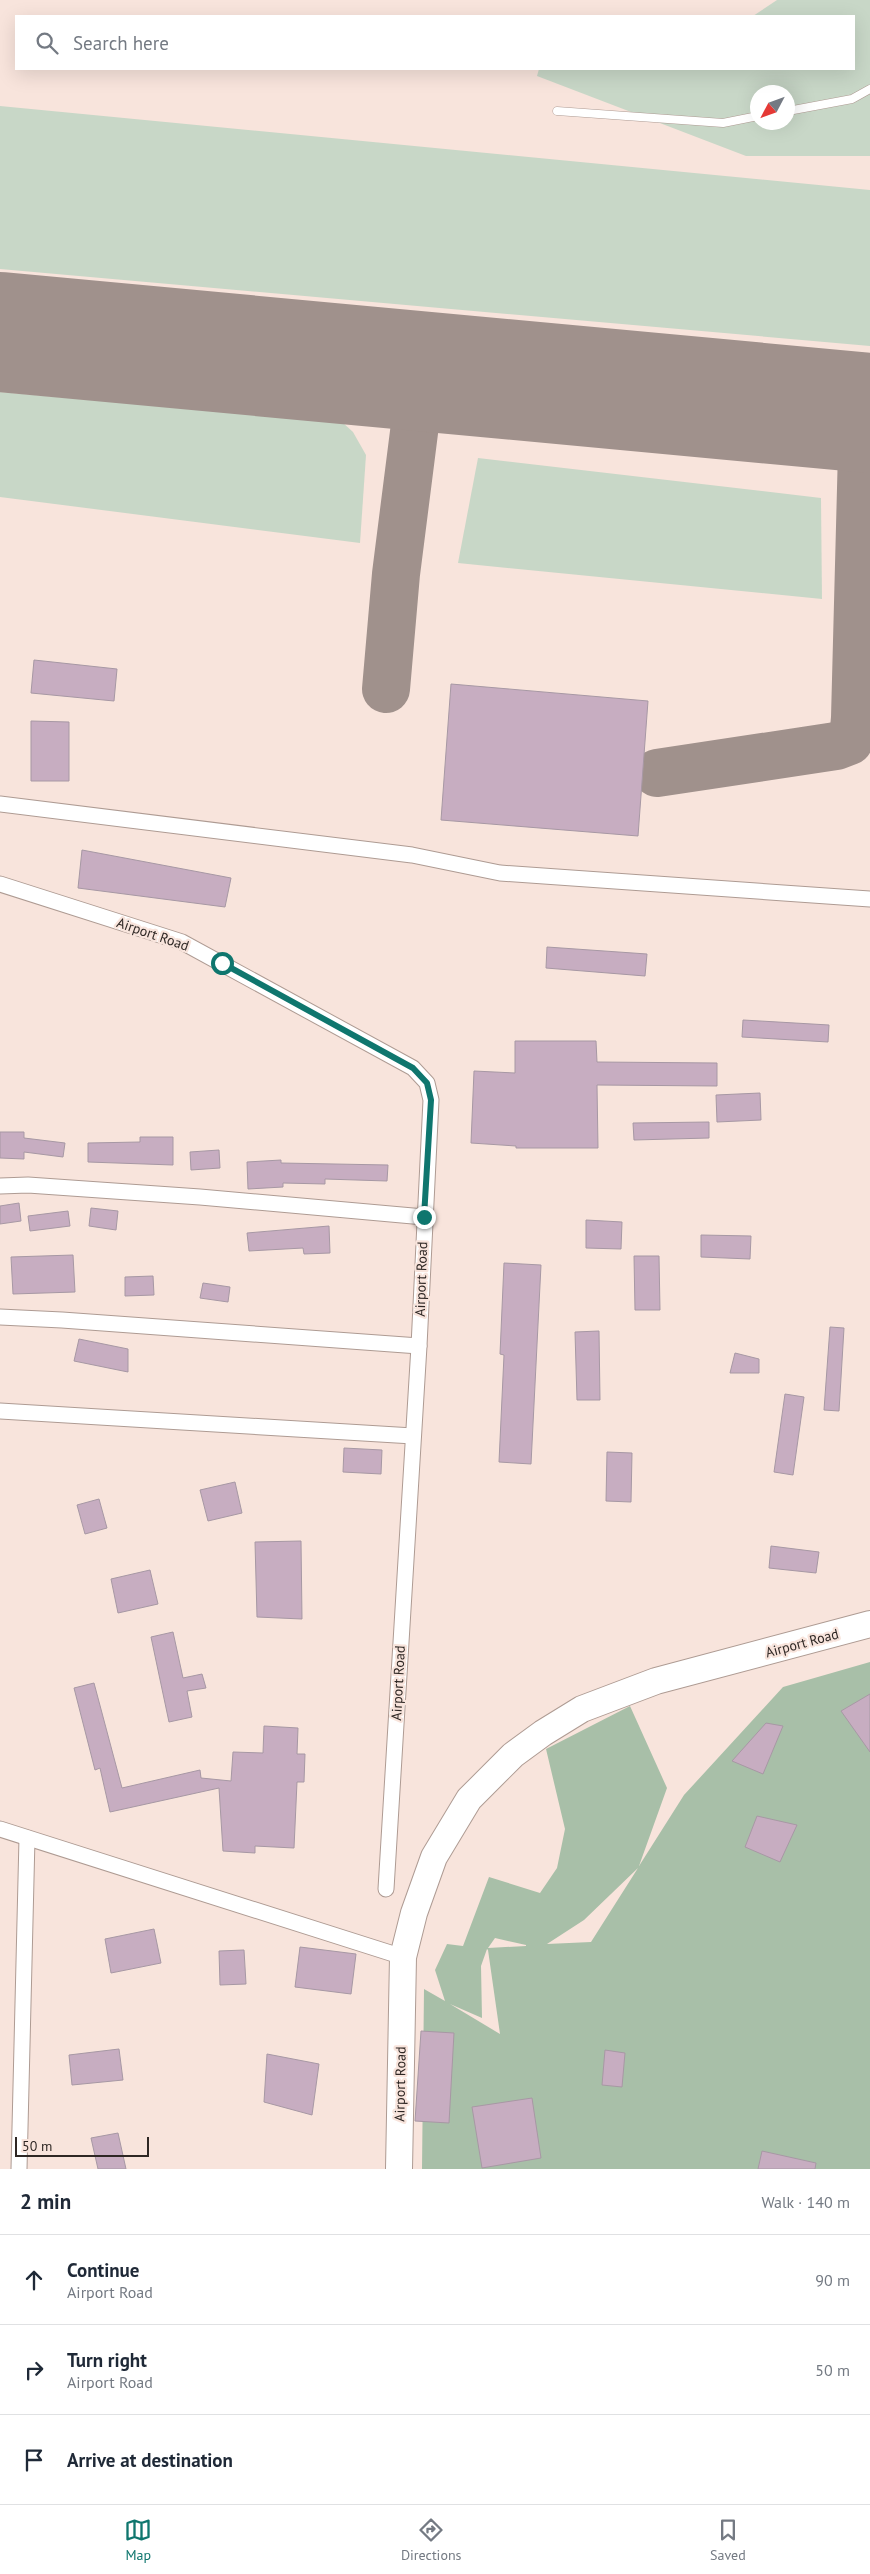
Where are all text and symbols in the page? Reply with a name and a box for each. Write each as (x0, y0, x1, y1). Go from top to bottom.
search box (15, 15, 855, 70)
icon: search (33, 29, 61, 57)
text: Search here (73, 31, 169, 55)
north arrow (750, 85, 795, 130)
street label: Airport Road (115, 913, 191, 955)
route start (211, 952, 234, 975)
route end (413, 1206, 436, 1229)
street label: Airport Road (411, 1241, 431, 1317)
street label: Airport Road (763, 1625, 841, 1661)
street label: Airport Road (387, 1645, 409, 1721)
street label: Airport Road (390, 2046, 410, 2122)
scale bar (15, 2134, 149, 2157)
text: 50 m (22, 2137, 52, 2155)
text: 2 min (20, 2188, 71, 2215)
text: Walk · 140 m (761, 2192, 850, 2212)
text: Continue (67, 2258, 139, 2282)
icon: ahead (20, 2266, 48, 2294)
text: 90 m (815, 2270, 850, 2290)
text: Airport Road (67, 2282, 153, 2302)
text: Turn right (67, 2348, 147, 2372)
icon: right (20, 2356, 48, 2384)
text: 50 m (815, 2360, 850, 2380)
text: Airport Road (67, 2372, 153, 2392)
icon: arrive (20, 2446, 48, 2474)
text: Arrive at destination (67, 2448, 233, 2472)
tab: Map (124, 2516, 152, 2564)
tab: Directions (401, 2516, 461, 2564)
tab: Saved (710, 2516, 746, 2564)

